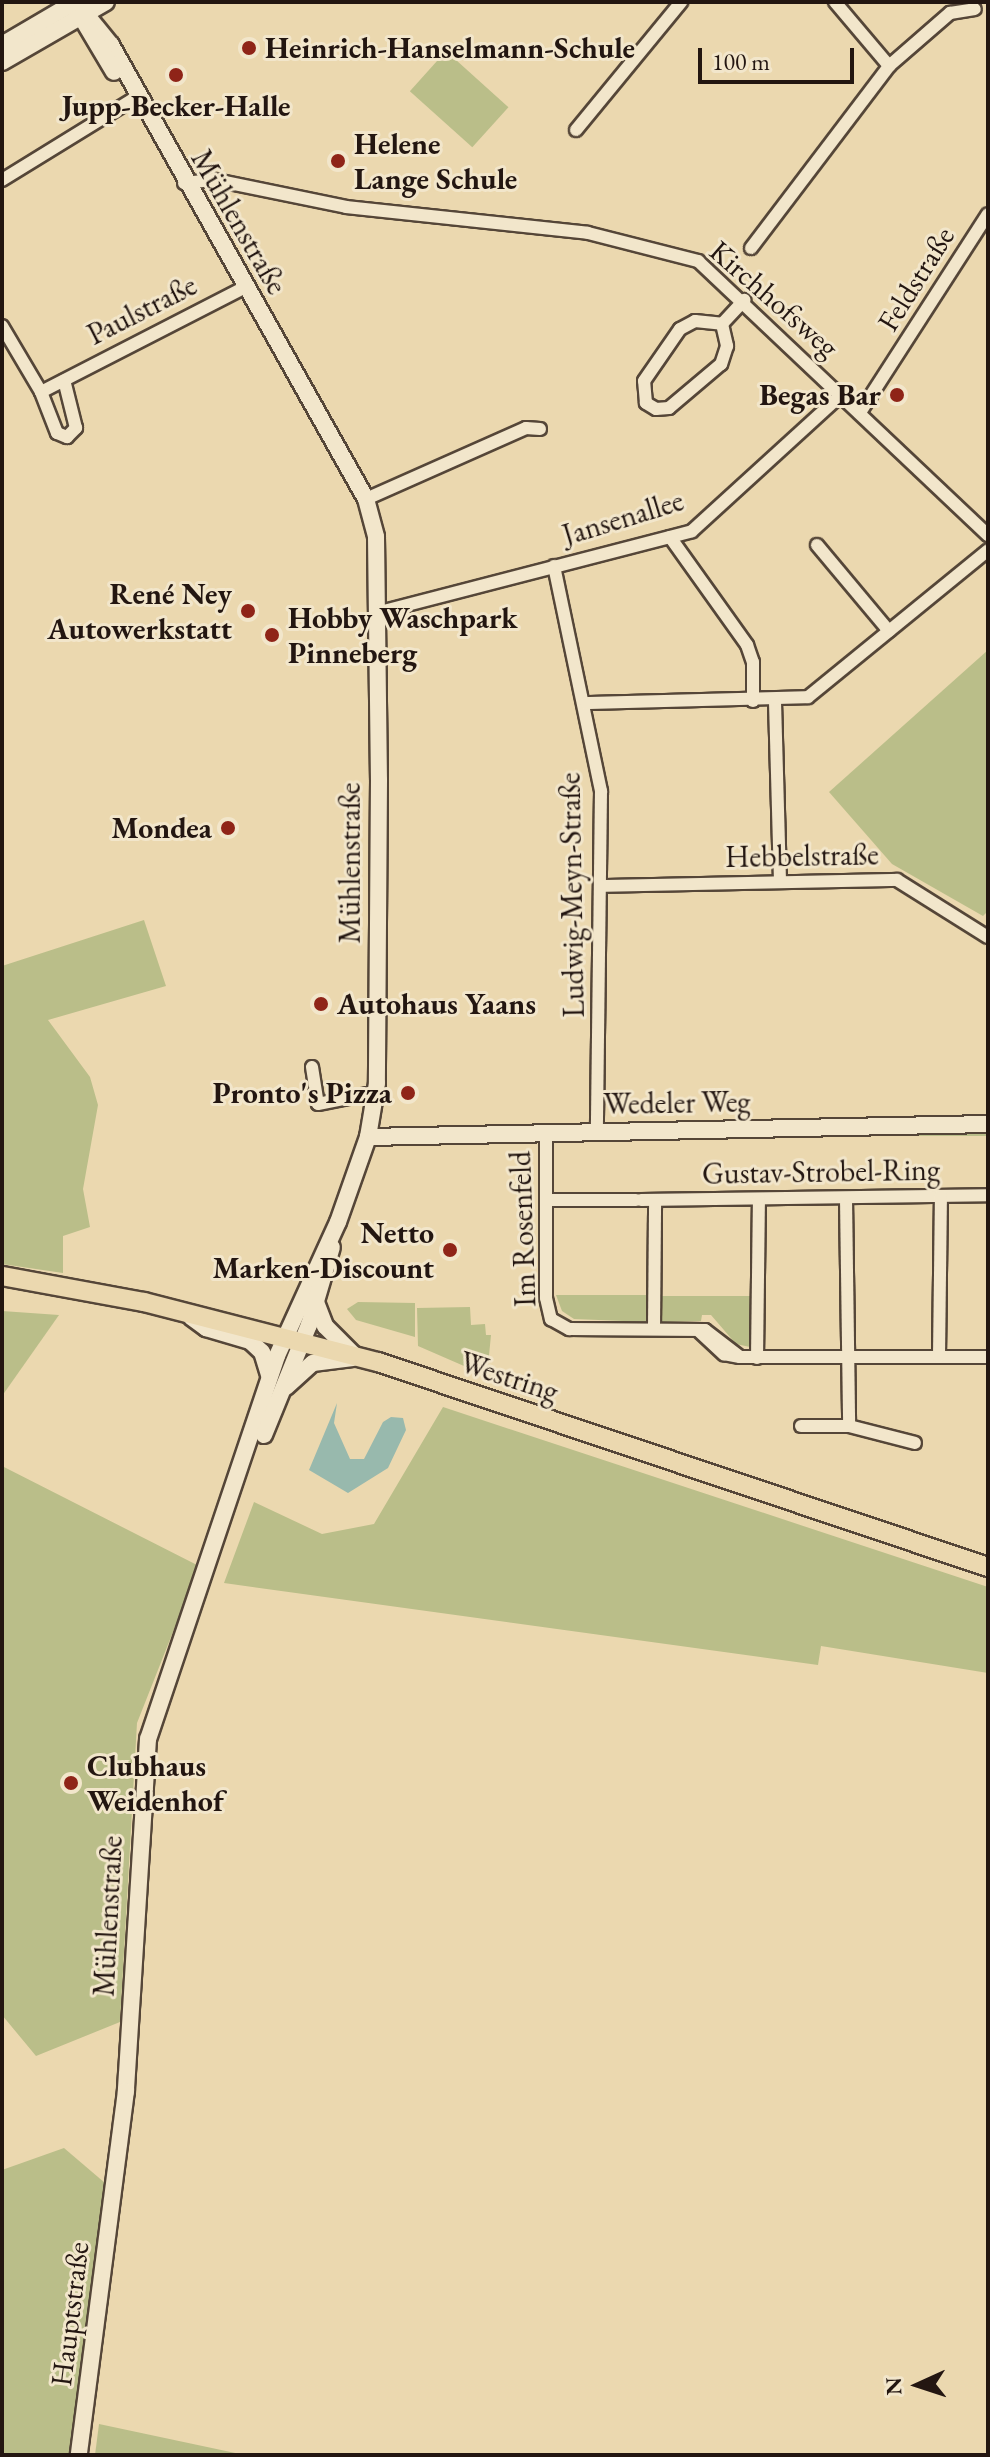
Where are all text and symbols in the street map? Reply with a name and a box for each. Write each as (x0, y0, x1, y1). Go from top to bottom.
place label: Heinrich-Hanselmann-Schule (265, 30, 635, 66)
scale bar (702, 32, 858, 82)
marker: Heinrich-Hanselmann-Schule (240, 39, 258, 57)
text: 100 m (712, 46, 770, 77)
marker: Jupp-Becker-Halle (167, 66, 185, 84)
place label: Jupp-Becker-Halle (61, 88, 291, 124)
place label: Helene Lange Schule (354, 126, 517, 196)
street label: Mühlenstraße (183, 143, 295, 301)
marker: Helene Lange Schule (329, 152, 347, 170)
street label: Feldstraße (870, 220, 962, 338)
street label: Kirchhofsweg (702, 233, 846, 365)
street label: Paulstraße (81, 267, 203, 353)
place label: Begas Bar (759, 377, 881, 413)
marker: Begas Bar (888, 386, 906, 404)
street label: Jansenallee (558, 483, 688, 553)
place label: René Ney Autowerkstatt (47, 576, 232, 646)
place label: Hobby Waschpark Pinneberg (288, 600, 518, 670)
marker: René Ney Autowerkstatt (239, 602, 257, 620)
marker: Hobby Waschpark Pinneberg (263, 626, 281, 644)
street label: Ludwig-Meyn-Straße (552, 772, 592, 1018)
street label: Mühlenstraße (332, 783, 368, 943)
place label: Mondea (111, 810, 212, 846)
marker: Mondea (219, 819, 237, 837)
street label: Hebbelstraße (725, 837, 879, 875)
place label: Autohaus Yaans (337, 986, 536, 1022)
marker: Autohaus Yaans (312, 995, 330, 1013)
place label: Pronto's Pizza (212, 1075, 392, 1111)
marker: Pronto's Pizza (399, 1084, 417, 1102)
street label: Wedeler Weg (603, 1084, 751, 1122)
street label: Im Rosenfeld (502, 1150, 544, 1308)
street label: Gustav-Strobel-Ring (702, 1152, 940, 1192)
place label: Netto Marken-Discount (213, 1215, 434, 1286)
marker: Netto Marken-Discount (441, 1241, 459, 1259)
street label: Westring (455, 1344, 563, 1410)
place label: Clubhaus Weidenhof (87, 1748, 224, 1818)
marker: Clubhaus Weidenhof (62, 1774, 80, 1792)
street label: Mühlenstraße (86, 1835, 130, 1997)
street label: Hauptstraße (43, 2240, 97, 2388)
north arrow (878, 2345, 958, 2425)
text: N (879, 2377, 908, 2396)

